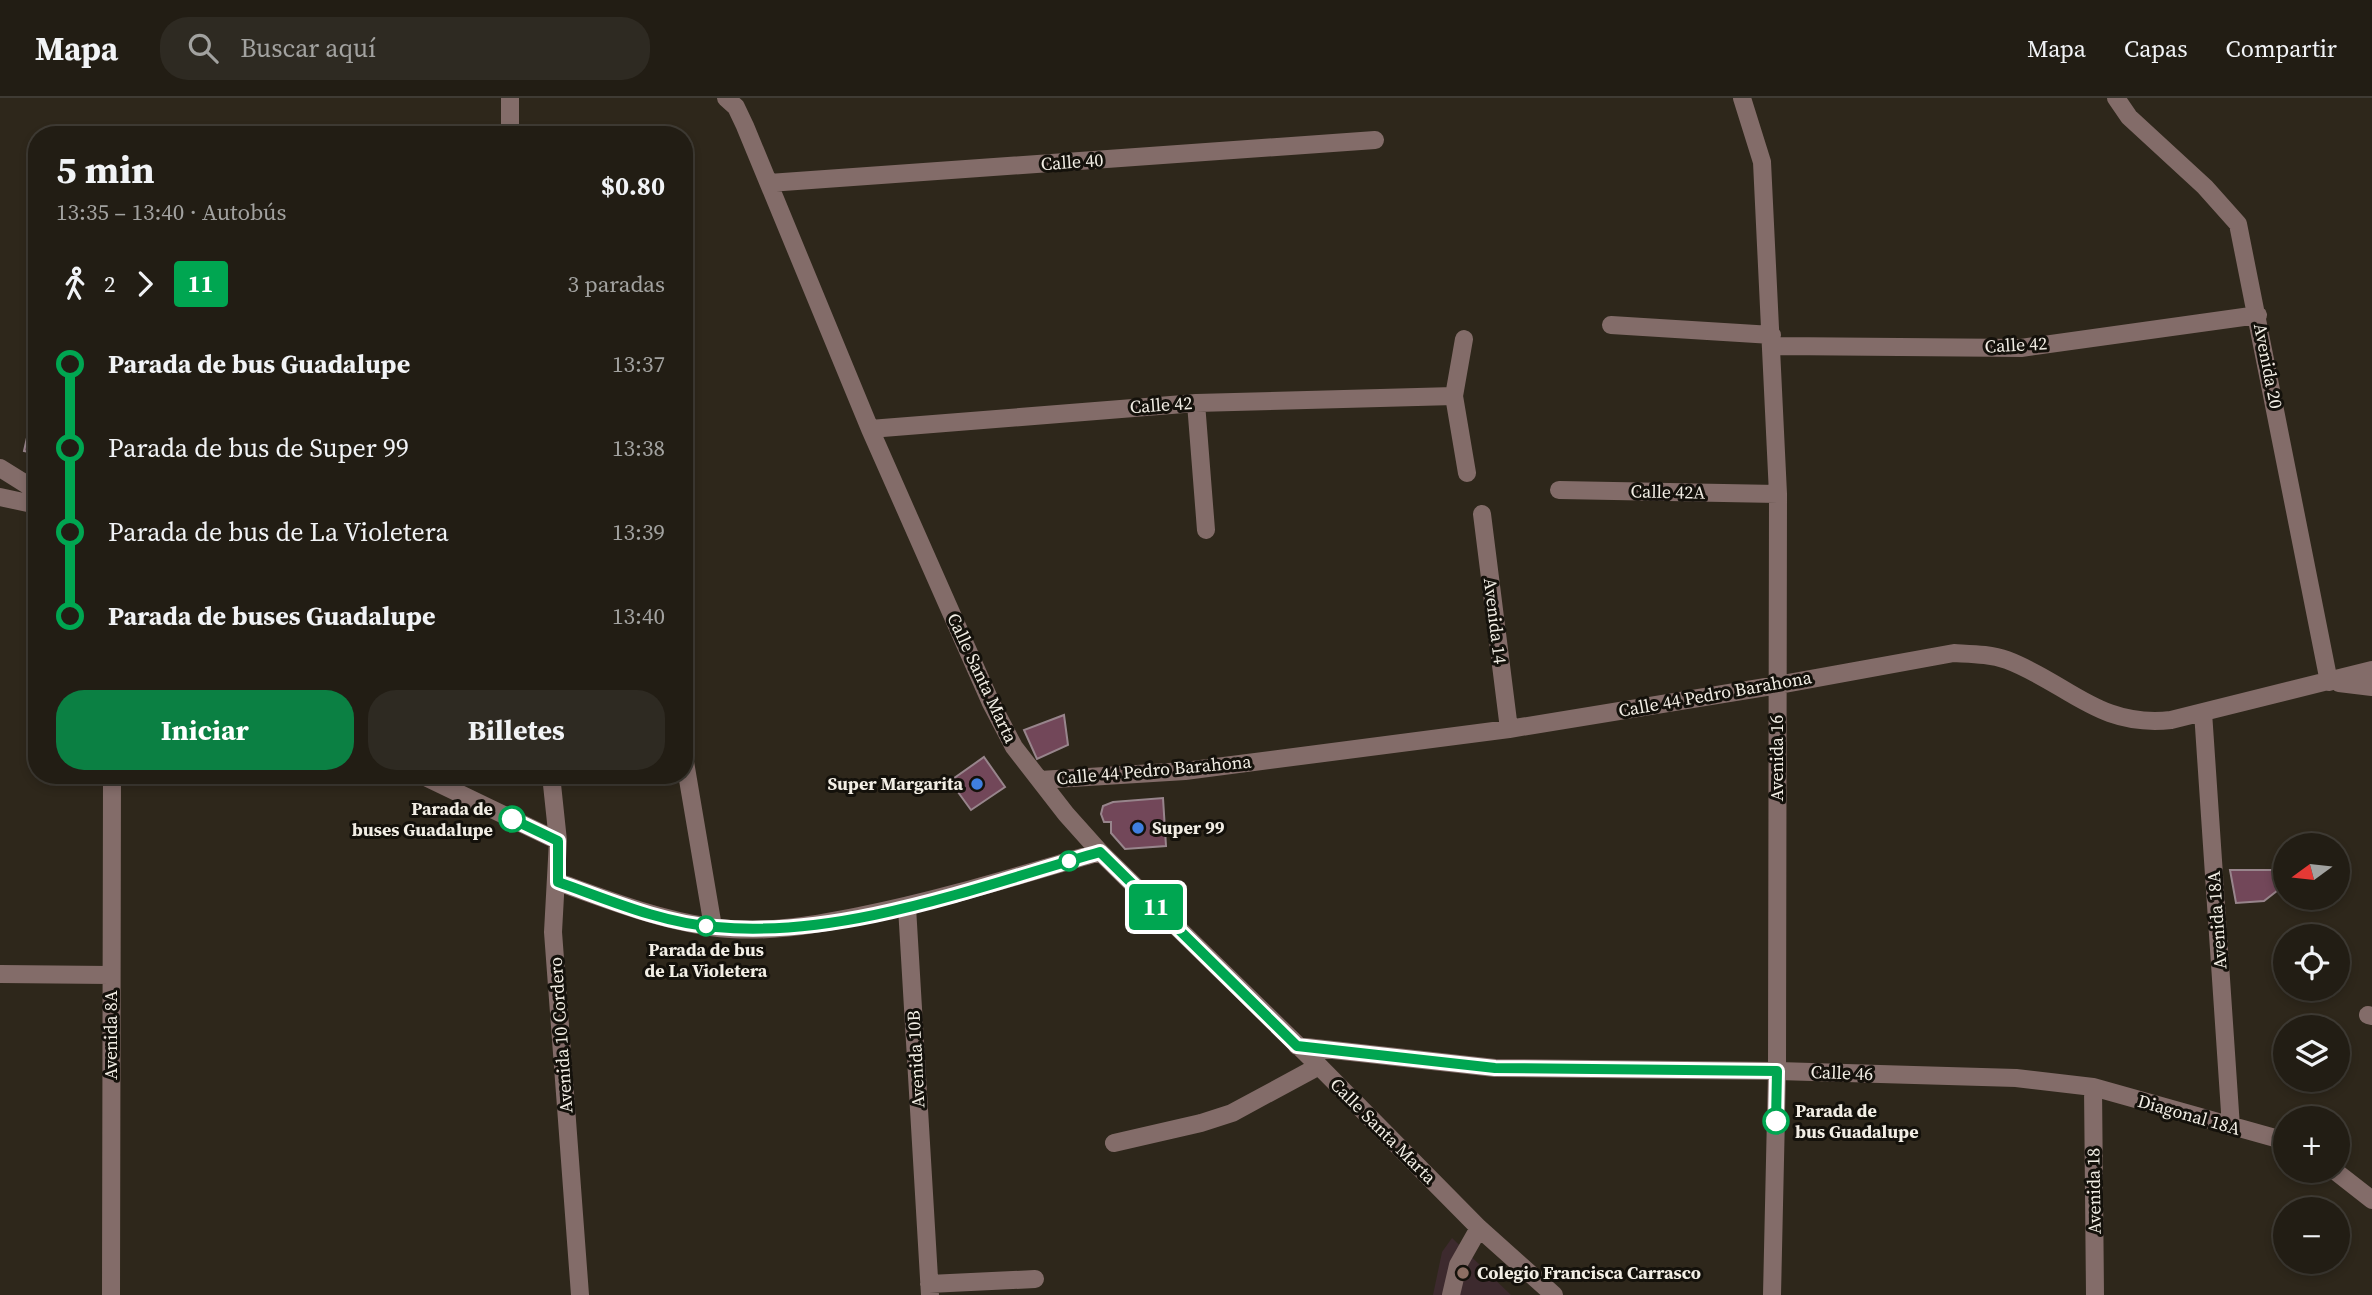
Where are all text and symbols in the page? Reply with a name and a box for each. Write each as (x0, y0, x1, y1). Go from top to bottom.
search box (160, 17, 650, 80)
text: Mapa (35, 26, 118, 71)
icon: search (184, 29, 222, 67)
text: Buscar aquí (240, 30, 376, 66)
text: Mapa (2027, 32, 2086, 65)
text: Capas (2124, 32, 2188, 65)
text: Compartir (2226, 32, 2337, 65)
text: 5 min (56, 144, 155, 196)
street label: Calle 40 (1040, 147, 1104, 176)
text: $0.80 (601, 168, 665, 204)
text: 13:35 – 13:40 · Autobús (56, 196, 286, 228)
icon: walk (56, 265, 94, 303)
icon: forward (126, 265, 164, 303)
text: 11 (188, 267, 214, 300)
text: 2 (104, 268, 116, 300)
text: 3 paradas (567, 268, 665, 300)
street label: Avenida 20 (2248, 321, 2289, 411)
street label: Calle 42 (1984, 330, 2048, 359)
text: Parada de bus Guadalupe (108, 346, 410, 382)
text: 13:37 (612, 348, 665, 380)
street label: Calle 42 (1129, 390, 1193, 419)
text: Parada de bus de Super 99 (108, 430, 409, 466)
text: 13:38 (612, 432, 665, 464)
street label: Calle 42A (1631, 478, 1706, 505)
text: Parada de bus de La Violetera (108, 514, 449, 550)
text: 13:39 (612, 516, 665, 548)
street label: Avenida 14 (1478, 577, 1513, 665)
text: Parada de buses Guadalupe (108, 598, 436, 634)
text: 13:40 (612, 600, 665, 632)
street label: Calle Santa Marta (941, 609, 1024, 748)
street label: Calle 44 Pedro Barahona (1616, 664, 1814, 723)
button: Iniciar (56, 690, 354, 770)
button: Billetes (368, 690, 665, 770)
street label: Avenida 16 (1764, 715, 1789, 801)
street label: Calle 44 Pedro Barahona (1055, 748, 1253, 790)
place label: Super Margarita (827, 771, 963, 796)
marker: Super Margarita (969, 776, 985, 792)
place label: Parada de buses Guadalupe (352, 796, 493, 842)
marker: Parada de buses Guadalupe (499, 806, 525, 832)
place label: Super 99 (1152, 815, 1225, 840)
marker: Super 99 (1130, 820, 1146, 836)
north arrow (2273, 833, 2350, 910)
map controls (2273, 833, 2350, 1274)
unlabelled marker (1059, 851, 1079, 871)
street label: Avenida 18A (2201, 870, 2232, 970)
line badge: 11 (1124, 884, 1188, 930)
text: 11 (1143, 890, 1169, 923)
marker: Parada de bus de La Violetera (696, 916, 716, 936)
button: locate (2273, 924, 2350, 1001)
place label: Parada de bus de La Violetera (645, 937, 768, 983)
street label: Avenida 10 Cordero (543, 956, 578, 1114)
street label: Avenida 8A (98, 990, 123, 1080)
street label: Avenida 10B (900, 1010, 931, 1108)
button: layers (2273, 1015, 2350, 1092)
street label: Calle 46 (1810, 1059, 1874, 1086)
street label: Calle Santa Marta (1325, 1072, 1443, 1190)
street label: Diagonal 18A (2135, 1088, 2243, 1141)
place label: Parada de bus Guadalupe (1795, 1098, 1919, 1144)
button: + (2273, 1106, 2350, 1183)
marker: Parada de bus Guadalupe (1763, 1108, 1789, 1134)
street label: Avenida 18 (2080, 1148, 2107, 1234)
button: − (2273, 1197, 2350, 1274)
place label: Colegio Francisca Carrasco (1477, 1260, 1701, 1285)
marker: Colegio Francisca Carrasco (1455, 1265, 1471, 1281)

